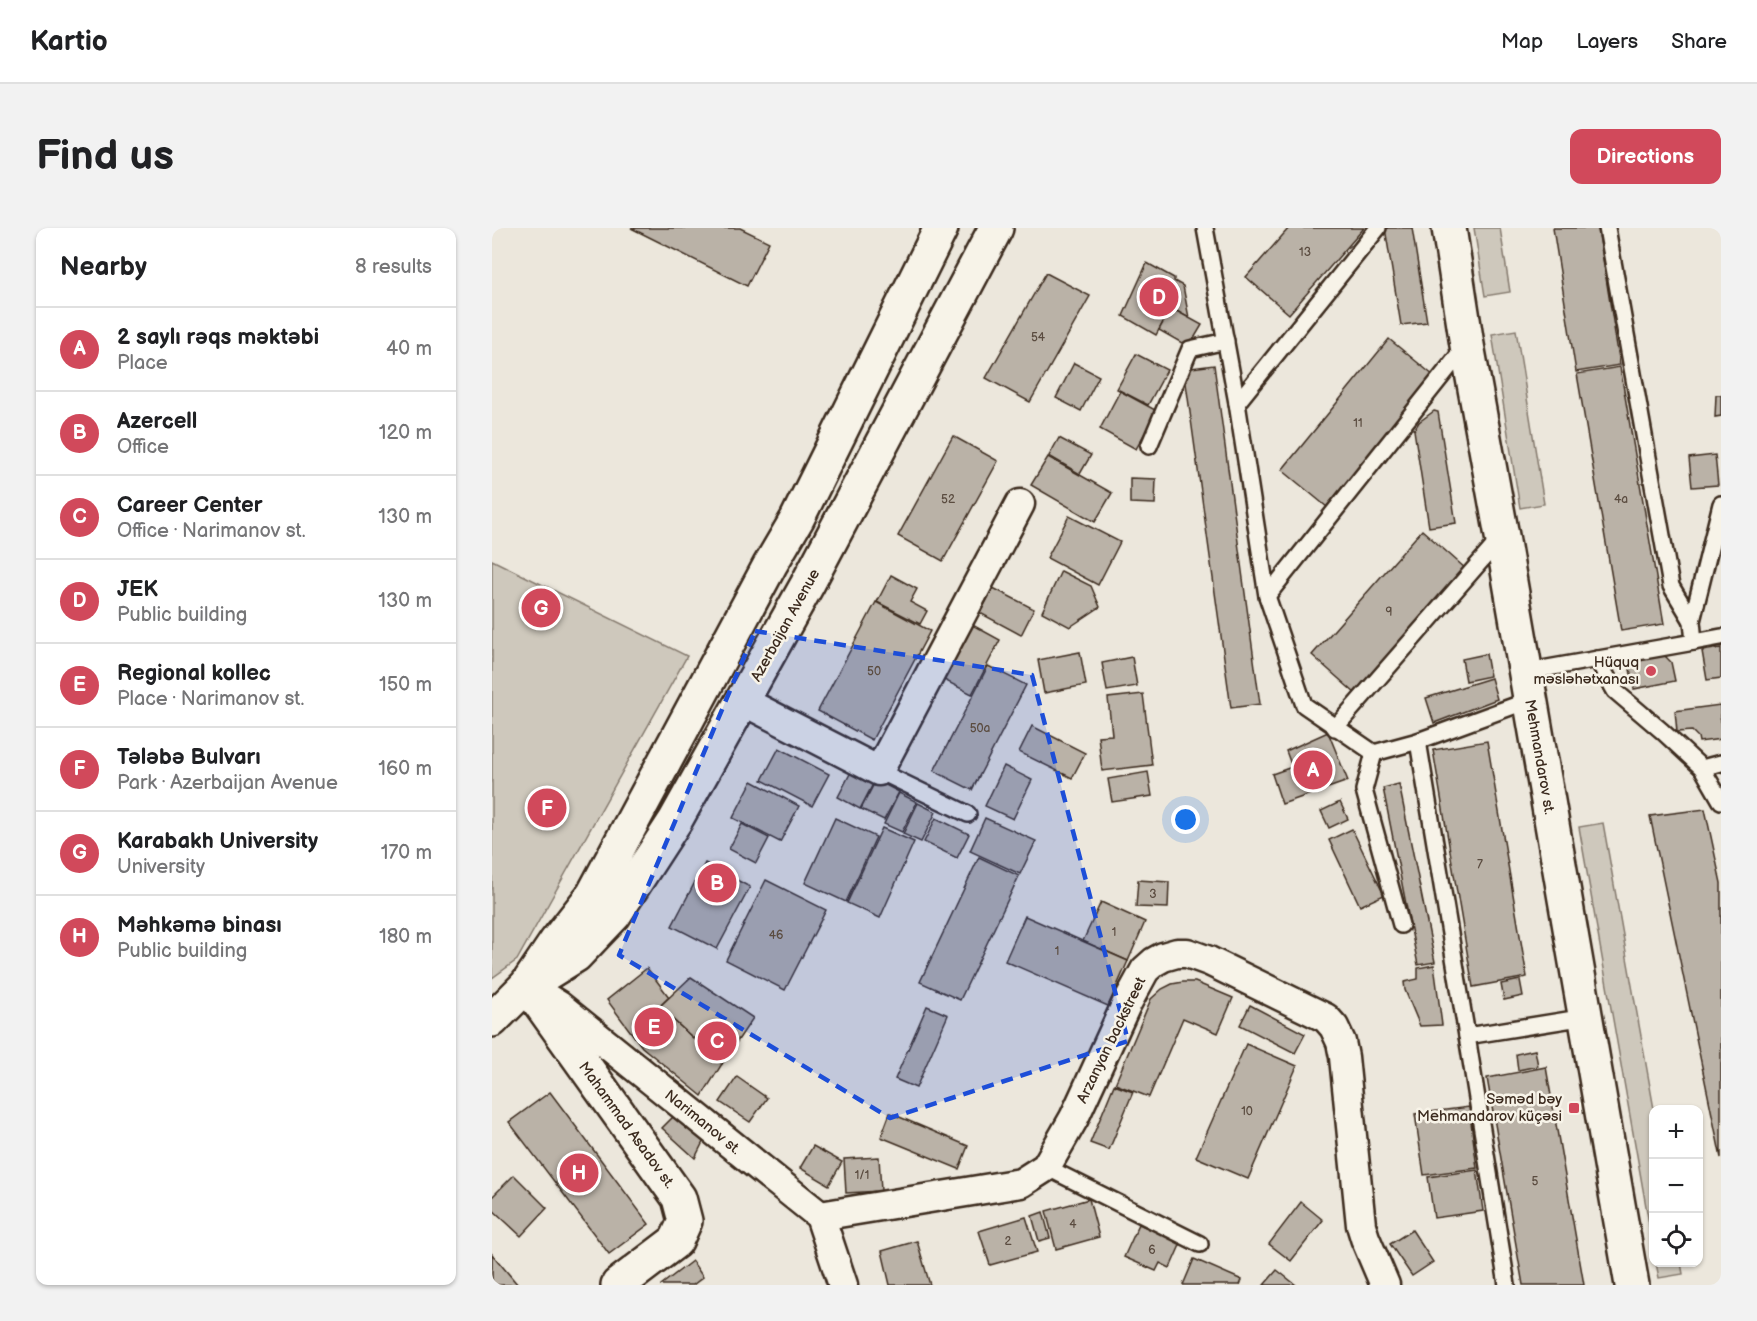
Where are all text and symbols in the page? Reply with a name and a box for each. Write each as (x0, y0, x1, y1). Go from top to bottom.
text: Kartio (30, 25, 108, 58)
text: Map (1501, 29, 1543, 54)
text: Layers (1576, 29, 1638, 54)
text: Share (1671, 29, 1727, 54)
button: Directions (1570, 129, 1721, 184)
text: Find us (36, 131, 174, 182)
house number: 13 (1299, 245, 1311, 260)
text: Nearby (60, 252, 147, 283)
text: 8 results (355, 255, 432, 279)
pin: D (1140, 274, 1178, 320)
text: 2 saylı rəqs məktəbi (117, 324, 319, 351)
house number: 54 (1031, 330, 1046, 345)
text: A (73, 337, 86, 361)
text: 40 m (386, 337, 432, 361)
text: Place (117, 351, 168, 375)
text: Azercell (117, 408, 197, 435)
house number: 11 (1353, 416, 1363, 431)
text: B (72, 421, 87, 445)
text: 120 m (379, 421, 432, 445)
text: Office (117, 435, 169, 459)
text: Career Center (117, 492, 263, 519)
house number: 52 (941, 492, 955, 507)
house number: 4a (1614, 492, 1628, 507)
text: C (72, 505, 87, 529)
text: 130 m (378, 505, 432, 529)
text: Office · Narimanov st. (117, 519, 306, 543)
street label: Azerbaijan Avenue (747, 566, 824, 685)
text: JEK (117, 576, 158, 603)
pin: G (521, 586, 560, 631)
text: D (73, 589, 86, 613)
text: 130 m (378, 589, 432, 613)
text: Public building (117, 603, 247, 627)
house number: 9 (1386, 605, 1393, 620)
place label: Hüquq məsləhətxanası (1533, 653, 1639, 689)
text: Regional kollec (117, 660, 271, 687)
house number: 50 (867, 664, 881, 679)
marker: Hüquq məsləhətxanası (1644, 664, 1658, 678)
text: E (73, 673, 86, 697)
text: 150 m (379, 673, 432, 697)
text: Place · Narimanov st. (117, 687, 304, 711)
street label: Mehmandarov st. (1520, 698, 1559, 816)
house number: 50a (970, 721, 991, 736)
text: Tələbə Bulvarı (117, 744, 261, 771)
pin: A (1294, 748, 1332, 792)
text: F (73, 757, 86, 781)
text: 160 m (378, 757, 432, 781)
text: Park · Azerbaijan Avenue (117, 771, 338, 795)
pin: F (528, 786, 566, 830)
your location (1171, 805, 1200, 834)
text: Karabakh University (117, 828, 318, 855)
text: G (72, 841, 87, 865)
text: 170 m (381, 841, 432, 865)
text: University (117, 855, 205, 879)
house number: 7 (1477, 857, 1483, 872)
pin: B (698, 860, 736, 906)
house number: 3 (1149, 887, 1157, 902)
text: Məhkəmə binası (117, 912, 282, 939)
text: H (72, 925, 87, 949)
text: 180 m (379, 925, 432, 949)
house number: 1 (1112, 925, 1116, 940)
house number: 46 (769, 928, 783, 943)
text: Public building (117, 939, 247, 963)
house number: 1 (1055, 944, 1059, 959)
street label: Arzanyan backstreet (1073, 974, 1150, 1106)
pin: E (634, 1004, 674, 1050)
pin: C (698, 1018, 736, 1064)
street label: Mahammad Asadov st. (574, 1058, 679, 1192)
street label: Narimanov st. (661, 1086, 745, 1159)
place label: Səməd bəy Mehmandarov küçəsi (1417, 1090, 1562, 1126)
marker: Səməd bəy Mehmandarov küçəsi (1567, 1101, 1581, 1115)
house number: 10 (1241, 1104, 1253, 1119)
map controls (1649, 1105, 1703, 1267)
button: + (1649, 1105, 1703, 1159)
pin: H (560, 1150, 598, 1196)
button: − (1649, 1159, 1703, 1213)
house number: 1/1 (855, 1168, 869, 1183)
house number: 5 (1532, 1174, 1539, 1189)
button: locate (1649, 1213, 1703, 1267)
house number: 4 (1069, 1217, 1077, 1232)
house number: 2 (1004, 1234, 1012, 1249)
house number: 6 (1148, 1243, 1156, 1258)

